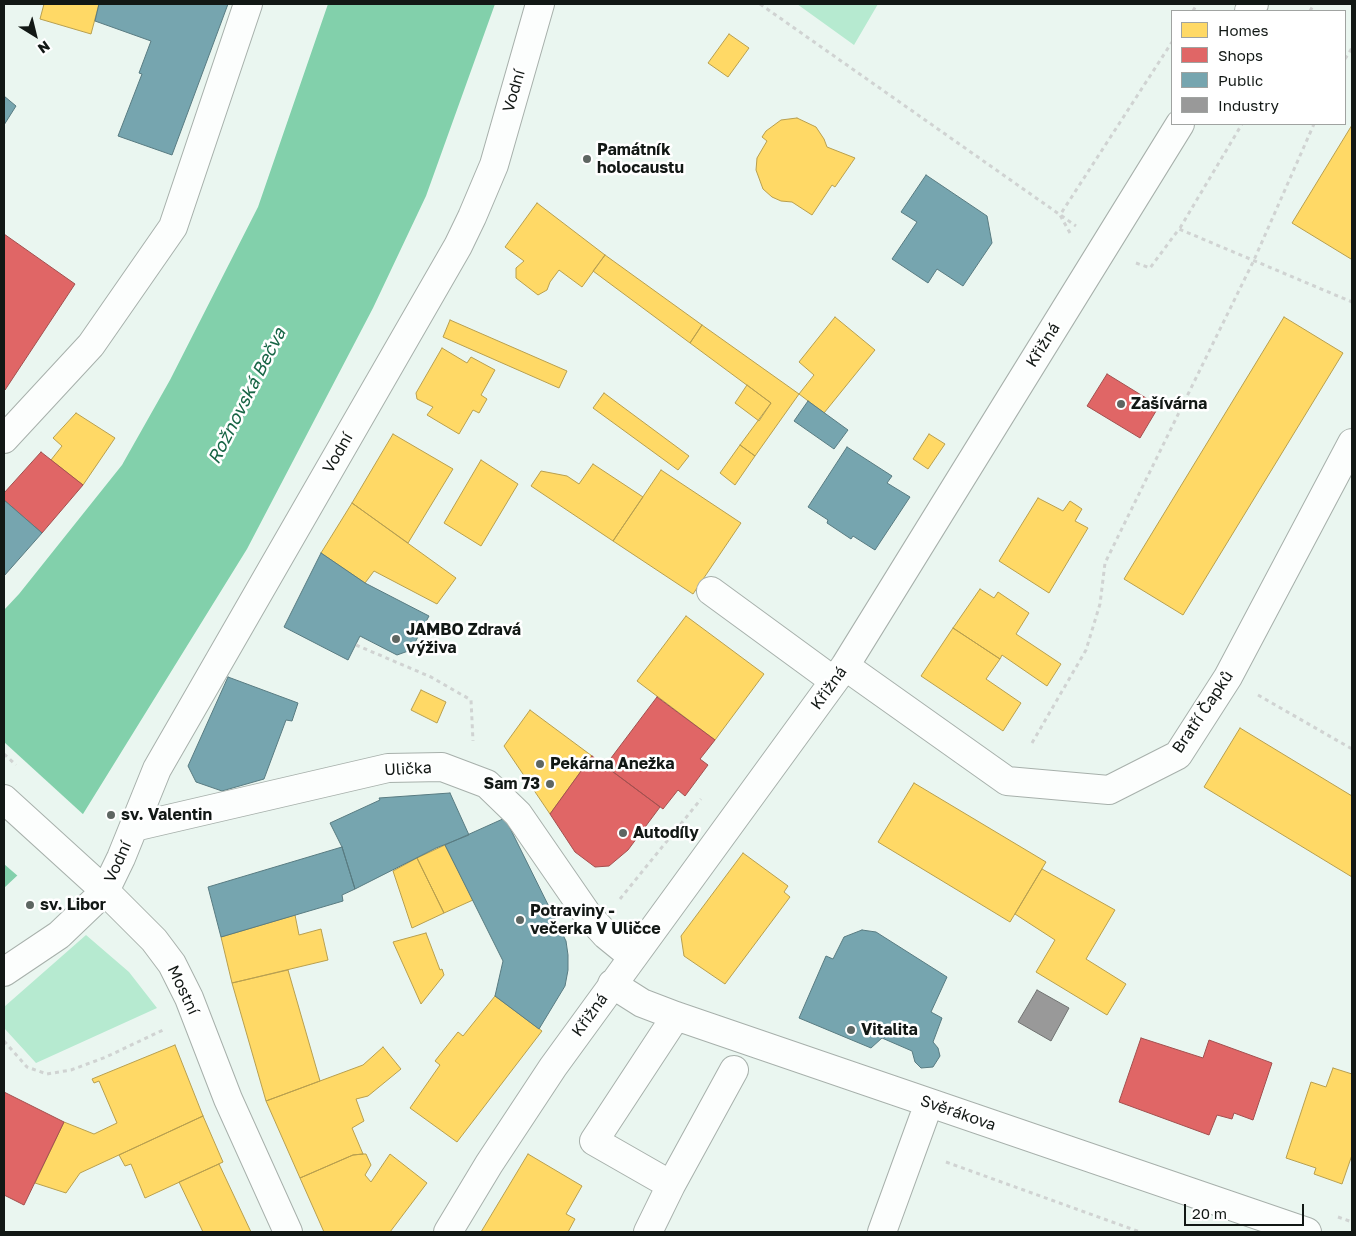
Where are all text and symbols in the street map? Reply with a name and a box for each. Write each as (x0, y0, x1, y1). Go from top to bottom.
north arrow (10, 10, 60, 60)
legend (1171, 10, 1346, 125)
text: Homes (1218, 21, 1268, 39)
text: N (35, 38, 53, 58)
text: Shops (1218, 46, 1263, 64)
street label: Vodní (499, 68, 529, 114)
text: Public (1218, 71, 1263, 89)
text: Industry (1218, 96, 1279, 114)
place label: Památník holocaustu (597, 140, 684, 178)
marker: Památník holocaustu (581, 153, 593, 165)
street label: Křižná (1022, 319, 1064, 371)
water label: Rožnovská Bečva (203, 324, 291, 468)
place label: Zašívárna (1131, 394, 1207, 414)
marker: Zašívárna (1115, 398, 1127, 410)
street label: Vodní (319, 429, 357, 477)
place label: JAMBO Zdravá výživa (406, 620, 521, 658)
marker: JAMBO Zdravá výživa (390, 633, 402, 645)
street label: Křižná (807, 663, 851, 713)
street label: Bratří Čapků (1168, 667, 1238, 757)
place label: Pekárna Anežka (550, 754, 675, 774)
street label: Ulička (384, 758, 432, 780)
marker: Pekárna Anežka (534, 758, 546, 770)
place label: Sam 73 (484, 774, 540, 794)
marker: Sam 73 (544, 778, 556, 790)
place label: sv. Valentin (121, 805, 212, 825)
marker: sv. Valentin (105, 809, 117, 821)
place label: Autodíly (633, 823, 699, 843)
marker: Autodíly (617, 827, 629, 839)
street label: Vodní (100, 838, 136, 886)
place label: sv. Libor (40, 895, 106, 915)
marker: sv. Libor (24, 899, 36, 911)
place label: Potraviny - večerka V Uličce (530, 901, 661, 939)
marker: Potraviny - večerka V Uličce (514, 914, 526, 926)
street label: Mostní (163, 962, 203, 1018)
street label: Křižná (568, 990, 612, 1040)
place label: Vitalita (861, 1020, 918, 1040)
marker: Vitalita (845, 1024, 857, 1036)
street label: Svěrákova (918, 1091, 998, 1135)
scale bar (1186, 1194, 1306, 1226)
text: 20 m (1192, 1204, 1227, 1222)

